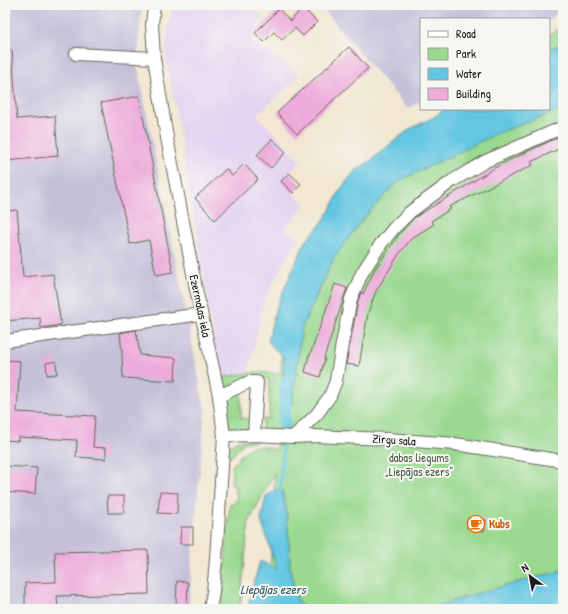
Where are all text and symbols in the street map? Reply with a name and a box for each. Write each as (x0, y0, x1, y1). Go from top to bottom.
legend (420, 18, 550, 110)
text: Road (456, 25, 476, 42)
text: Park (456, 45, 476, 62)
text: Water (456, 65, 482, 82)
text: Building (456, 85, 491, 102)
street label: Ezermalas iela (186, 273, 215, 339)
street label: Zirgu sala (372, 430, 417, 450)
park label: dabas liegums „Liepājas ezers” (385, 449, 453, 480)
cafe icon: Kubs (466, 514, 486, 534)
place label: Kubs (489, 515, 510, 532)
north arrow (510, 556, 550, 596)
text: N (519, 560, 531, 575)
water label: Liepājas ezers (240, 580, 307, 599)

